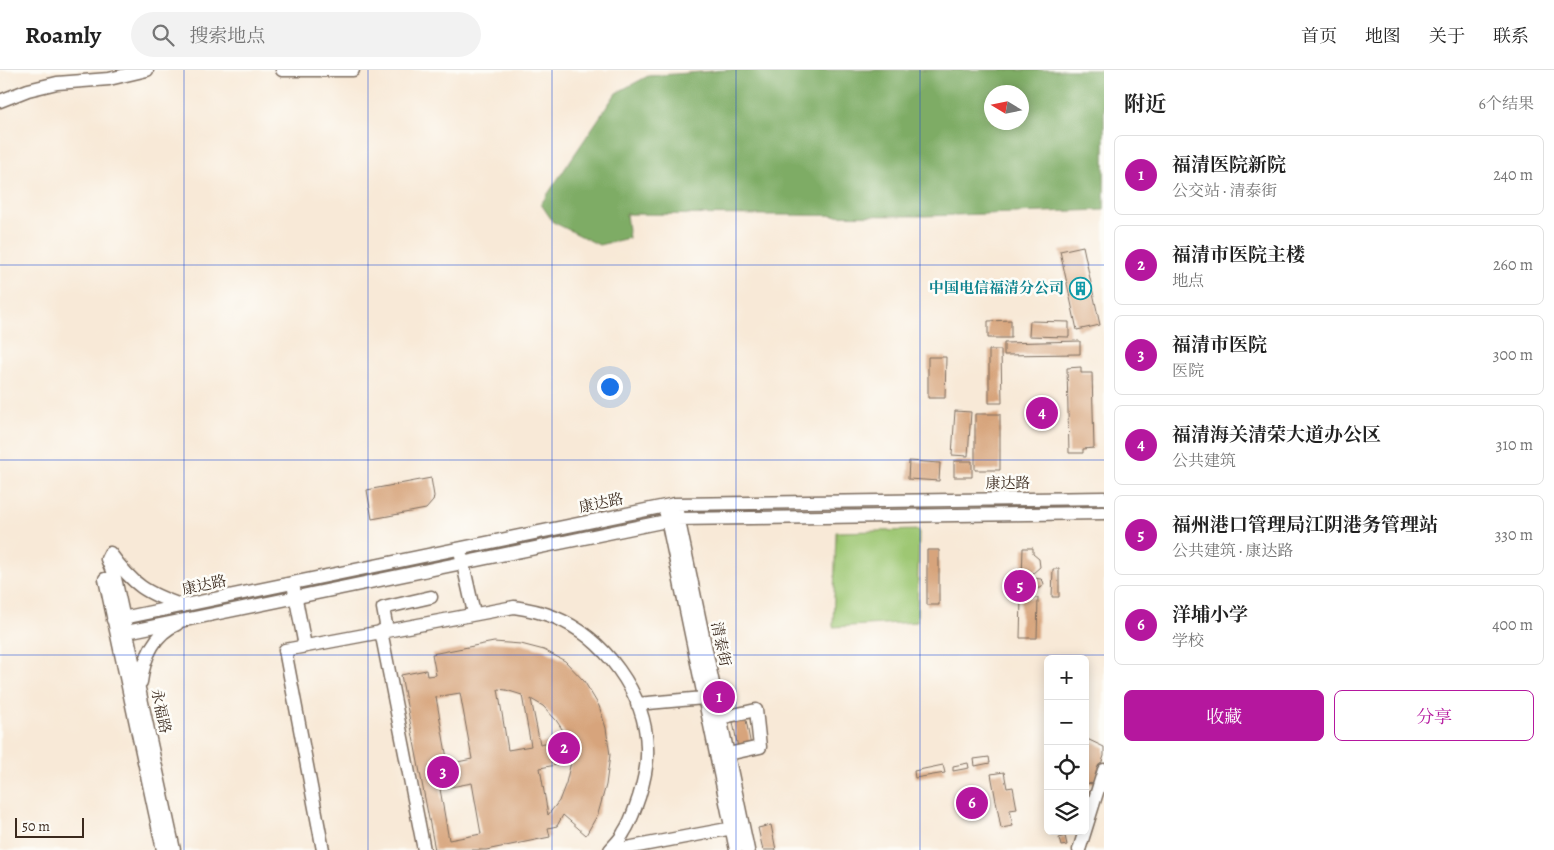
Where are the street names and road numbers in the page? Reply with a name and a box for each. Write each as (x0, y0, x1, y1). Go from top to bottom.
street label: 康达路 (985, 473, 1031, 493)
street label: 康达路 (577, 489, 625, 517)
street label: 康达路 (180, 571, 228, 599)
street label: 清泰街 (707, 620, 735, 668)
street label: 永福路 (147, 687, 175, 735)

